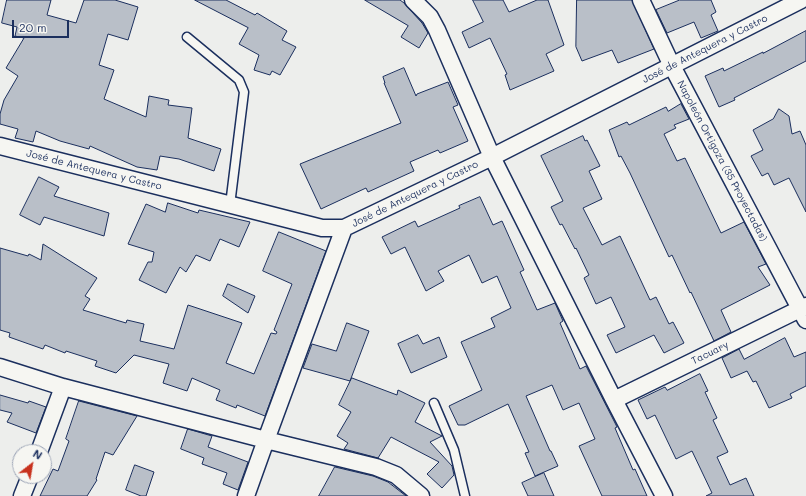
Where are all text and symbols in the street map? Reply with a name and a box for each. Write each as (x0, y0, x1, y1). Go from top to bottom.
scale bar (14, 12, 71, 38)
street label: José de Antequera y Castro (640, 12, 770, 86)
text: 20 m (19, 19, 47, 35)
street label: Napoleón Ortigoza (35 Proyectadas) (674, 79, 770, 243)
street label: José de Antequera y Castro (25, 147, 163, 193)
street label: José de Antequera y Castro (350, 158, 480, 230)
street label: Tacuary (690, 339, 730, 367)
north arrow (12, 444, 52, 484)
text: N (30, 446, 45, 463)

